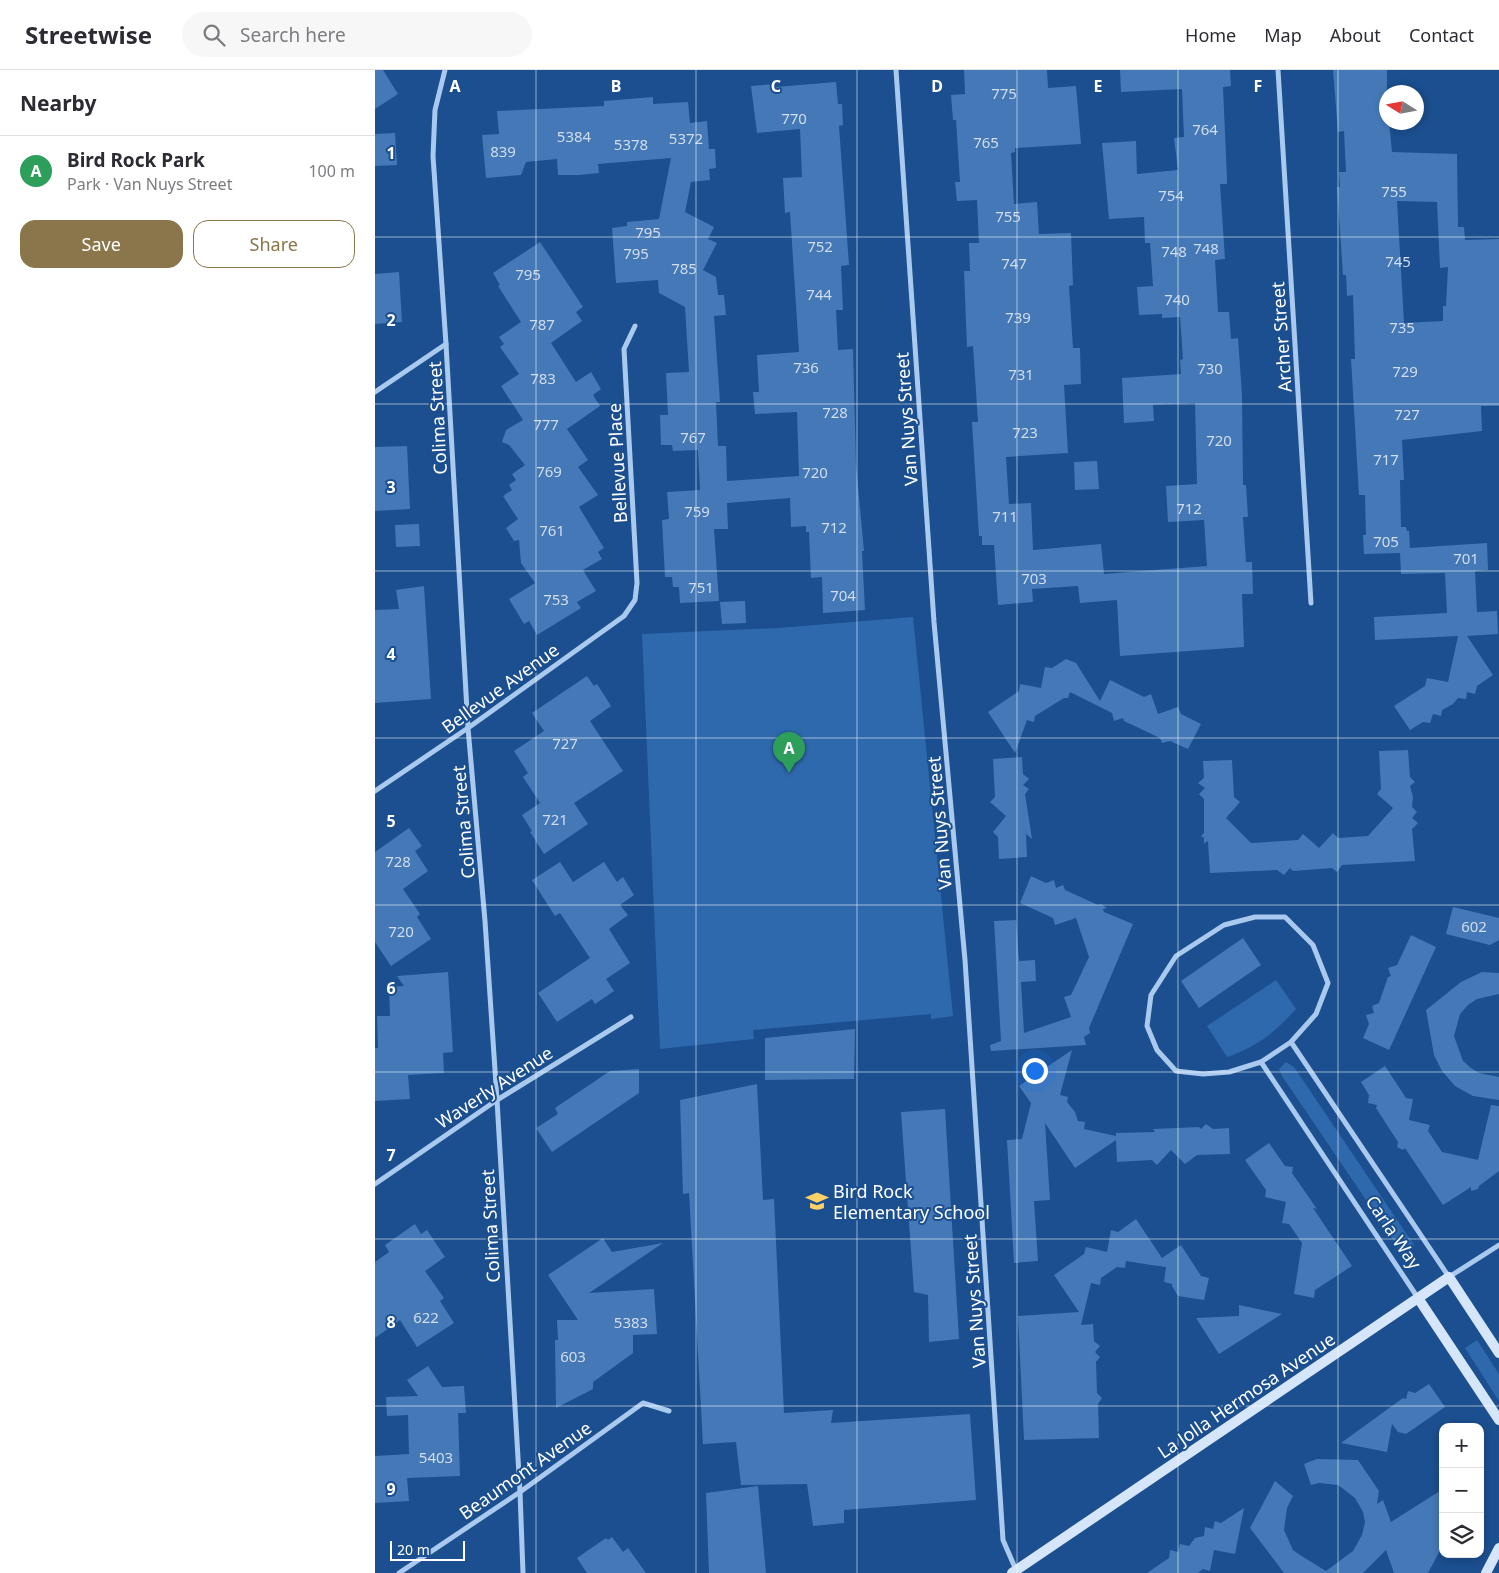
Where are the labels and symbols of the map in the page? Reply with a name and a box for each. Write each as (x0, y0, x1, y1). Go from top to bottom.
text: A (449, 75, 461, 97)
text: B (611, 75, 621, 97)
text: C (771, 75, 781, 97)
text: D (931, 75, 943, 97)
text: E (1094, 75, 1103, 97)
text: F (1254, 75, 1262, 97)
house number: 775 (991, 83, 1017, 103)
north arrow (1379, 85, 1424, 130)
house number: 770 (781, 108, 807, 128)
house number: 764 (1192, 119, 1218, 139)
house number: 5384 (557, 126, 592, 146)
house number: 5372 (669, 128, 703, 148)
house number: 765 (973, 132, 999, 152)
house number: 5378 (614, 134, 648, 154)
house number: 839 (490, 141, 516, 161)
text: 1 (386, 142, 396, 164)
house number: 755 (1381, 181, 1407, 201)
house number: 754 (1158, 185, 1184, 205)
house number: 755 (995, 206, 1021, 226)
house number: 795 (635, 222, 661, 242)
house number: 752 (807, 236, 833, 256)
house number: 748 (1193, 238, 1219, 258)
house number: 748 (1161, 241, 1187, 261)
house number: 795 (623, 243, 649, 263)
house number: 745 (1385, 251, 1411, 271)
house number: 747 (1001, 253, 1027, 273)
house number: 785 (671, 258, 697, 278)
house number: 795 (515, 264, 541, 284)
street label: Archer Street (1265, 280, 1297, 393)
house number: 744 (806, 284, 832, 304)
house number: 740 (1164, 289, 1190, 309)
house number: 739 (1005, 307, 1031, 327)
text: 2 (386, 309, 396, 331)
house number: 787 (529, 314, 555, 334)
house number: 735 (1389, 317, 1415, 337)
street label: Van Nuys Street (889, 351, 923, 487)
house number: 736 (793, 357, 819, 377)
house number: 730 (1197, 358, 1223, 378)
street label: Colima Street (422, 360, 452, 475)
house number: 729 (1392, 361, 1418, 381)
house number: 731 (1008, 364, 1034, 384)
house number: 783 (530, 368, 556, 388)
street label: Bellevue Place (602, 402, 632, 524)
house number: 728 (822, 402, 848, 422)
house number: 727 (1394, 404, 1420, 424)
house number: 777 (533, 414, 559, 434)
house number: 723 (1012, 422, 1038, 442)
house number: 767 (680, 427, 706, 447)
house number: 720 (1206, 430, 1232, 450)
house number: 717 (1373, 449, 1399, 469)
house number: 769 (536, 461, 562, 481)
house number: 720 (802, 462, 828, 482)
text: 3 (386, 476, 396, 498)
house number: 712 (1176, 498, 1202, 518)
house number: 759 (684, 501, 710, 521)
house number: 711 (992, 506, 1018, 526)
house number: 712 (821, 517, 847, 537)
house number: 761 (539, 520, 565, 540)
house number: 705 (1373, 531, 1399, 551)
house number: 701 (1453, 548, 1479, 568)
house number: 703 (1021, 568, 1047, 588)
house number: 751 (688, 577, 714, 597)
house number: 704 (830, 585, 856, 605)
house number: 753 (543, 589, 569, 609)
street label: Bellevue Avenue (437, 637, 563, 739)
text: 4 (386, 643, 396, 665)
pin: A (773, 732, 805, 773)
house number: 727 (552, 733, 578, 753)
street label: Van Nuys Street (921, 755, 957, 891)
street label: Colima Street (446, 764, 480, 880)
house number: 721 (542, 809, 568, 829)
text: 5 (386, 810, 396, 832)
house number: 728 (385, 851, 411, 871)
house number: 602 (1461, 916, 1487, 936)
house number: 720 (388, 921, 414, 941)
text: 6 (386, 977, 396, 999)
street label: Waverly Avenue (431, 1040, 557, 1134)
your location (1022, 1058, 1048, 1084)
text: 7 (386, 1144, 396, 1166)
street label: Colima Street (475, 1168, 505, 1283)
place label: Bird Rock Elementary School (833, 1179, 990, 1224)
school or university icon: Bird Rock Elementary School (804, 1188, 830, 1214)
street label: Carla Way (1361, 1190, 1428, 1274)
street label: Van Nuys Street (957, 1233, 991, 1369)
house number: 622 (413, 1307, 439, 1327)
text: 8 (386, 1311, 396, 1333)
house number: 5383 (614, 1312, 648, 1332)
street label: La Jolla Hermosa Avenue (1153, 1327, 1339, 1463)
house number: 603 (560, 1346, 586, 1366)
street label: Beaumont Avenue (454, 1415, 596, 1525)
house number: 5403 (419, 1447, 453, 1467)
text: 9 (386, 1478, 396, 1500)
scale bar (390, 1538, 465, 1561)

